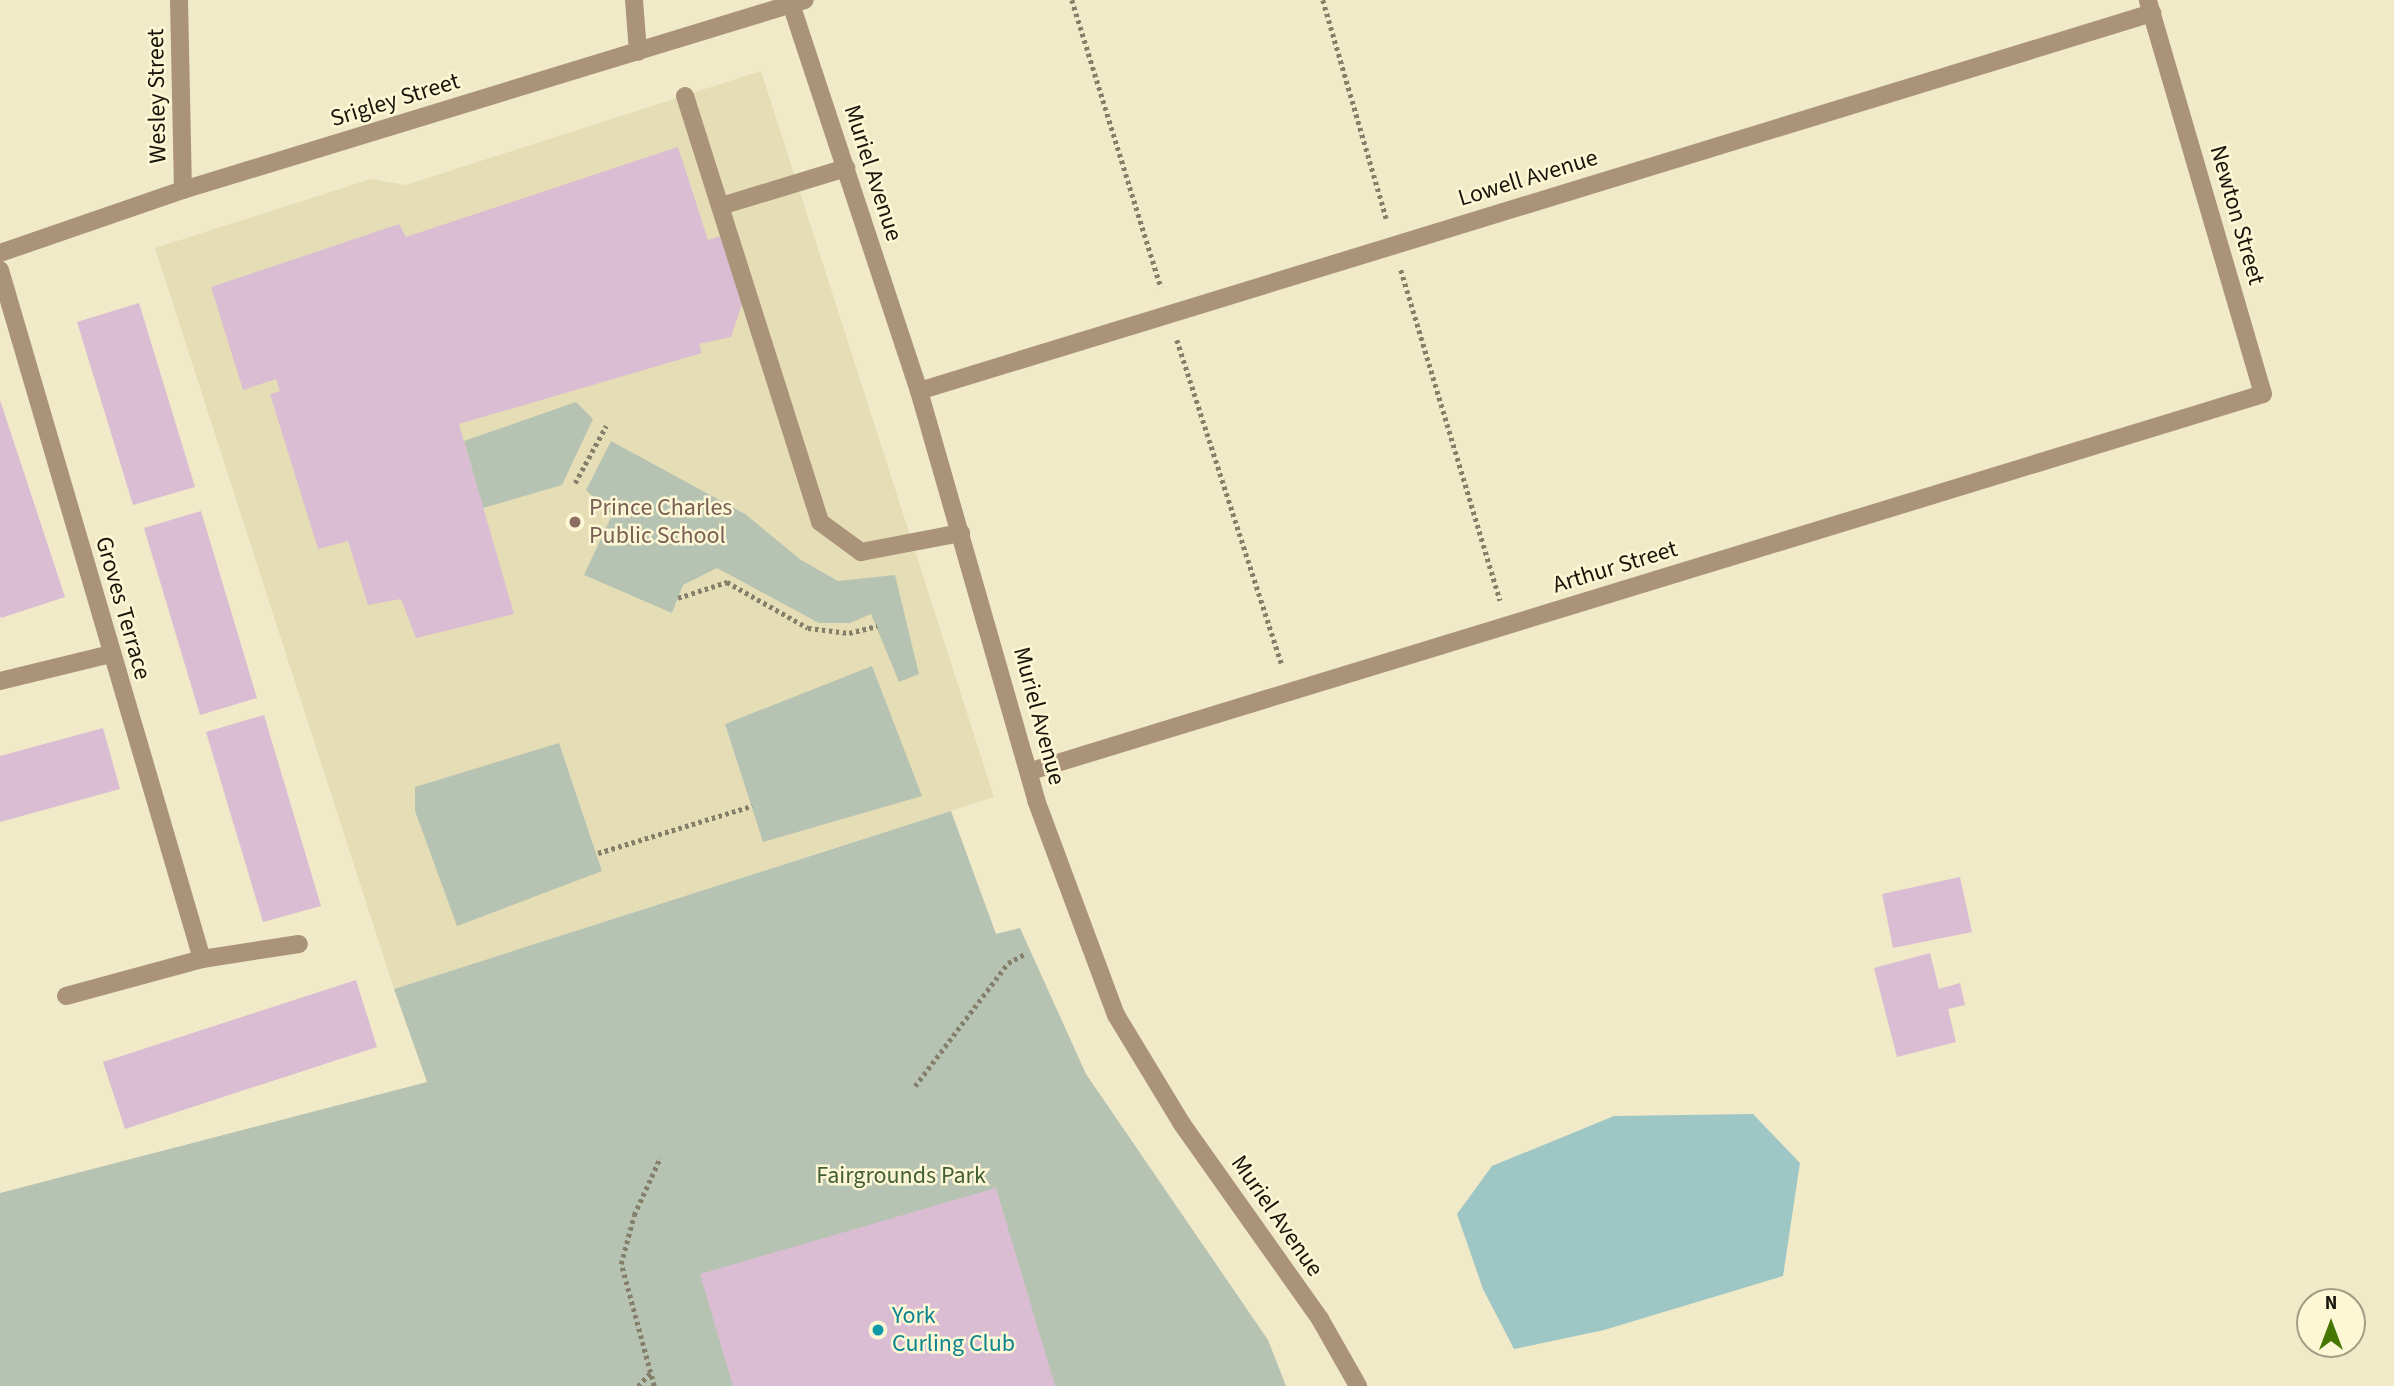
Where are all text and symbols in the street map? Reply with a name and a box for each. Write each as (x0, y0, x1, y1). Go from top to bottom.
street label: Wesley Street (141, 28, 173, 164)
street label: Srigley Street (327, 67, 463, 133)
street label: Muriel Avenue (837, 101, 909, 245)
street label: Newton Street (2203, 142, 2271, 288)
street label: Lowell Avenue (1455, 143, 1601, 213)
place label: Prince Charles Public School (589, 494, 732, 550)
marker: Prince Charles Public School (567, 514, 583, 530)
street label: Groves Terrace (89, 533, 157, 683)
street label: Arthur Street (1549, 534, 1681, 600)
street label: Muriel Avenue (1007, 644, 1071, 788)
street label: Muriel Avenue (1225, 1150, 1329, 1282)
park label: Fairgrounds Park (816, 1162, 986, 1190)
north arrow (2296, 1288, 2366, 1358)
text: N (2325, 1290, 2337, 1317)
place label: York Curling Club (892, 1302, 1015, 1358)
marker: York Curling Club (870, 1322, 886, 1338)

